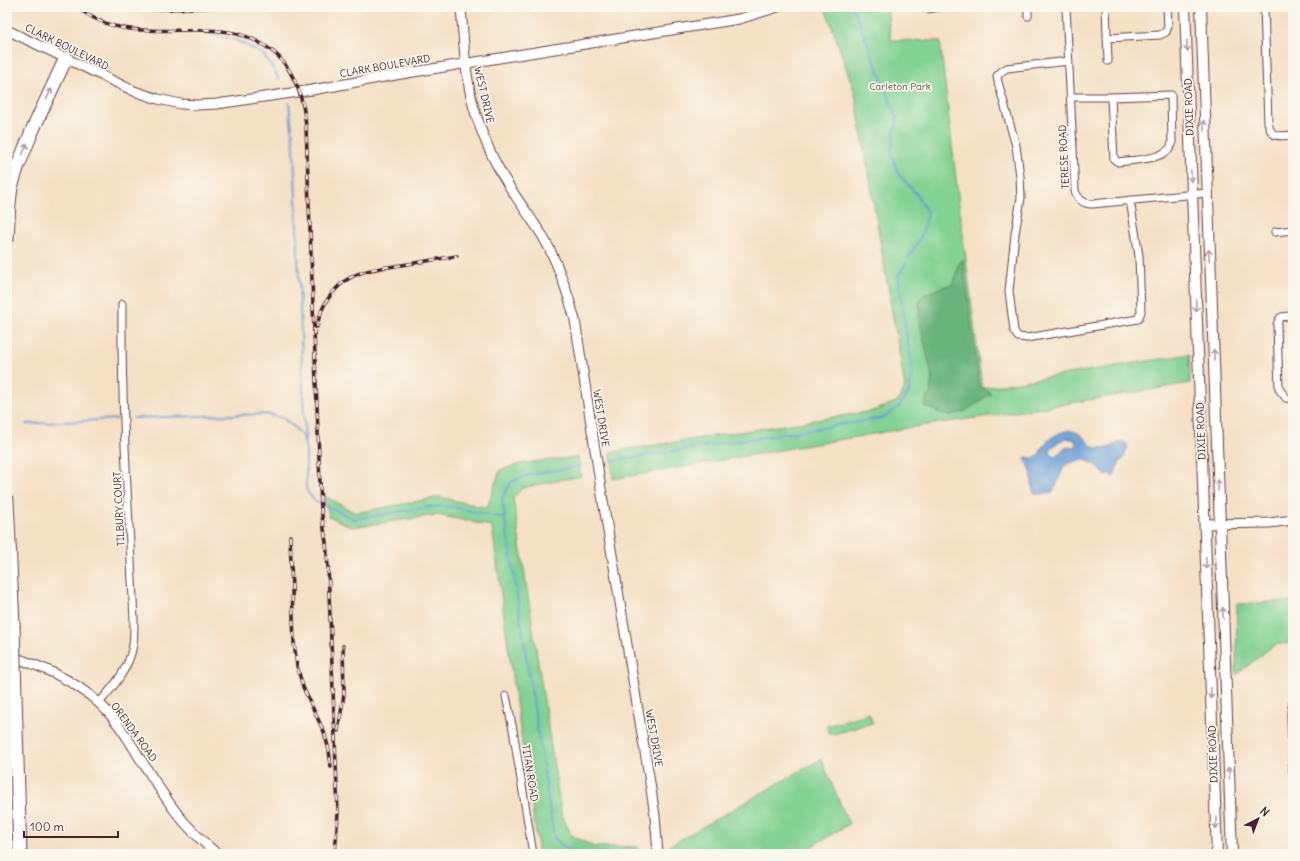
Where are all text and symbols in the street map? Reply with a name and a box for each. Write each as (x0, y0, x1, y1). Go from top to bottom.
street label: CLARK BOULEVARD (23, 21, 111, 73)
one-way arrow (1183, 39, 1190, 52)
street label: CLARK BOULEVARD (339, 52, 431, 80)
street label: WEST DRIVE (471, 65, 497, 125)
street label: DIXIE ROAD (1181, 78, 1197, 136)
park label: Carleton Park (869, 80, 931, 93)
one-way arrow (46, 88, 53, 100)
one-way arrow (1201, 120, 1208, 133)
street label: TERESE ROAD (1056, 124, 1072, 190)
one-way arrow (21, 143, 29, 155)
one-way arrow (1187, 169, 1195, 182)
one-way arrow (1206, 249, 1213, 262)
one-way arrow (1193, 299, 1200, 312)
one-way arrow (1210, 349, 1217, 362)
street label: WEST DRIVE (590, 388, 612, 448)
street label: DIXIE ROAD (1193, 402, 1209, 460)
street label: TILBURY COURT (111, 471, 127, 547)
one-way arrow (1214, 479, 1222, 492)
one-way arrow (1202, 556, 1210, 569)
one-way arrow (1219, 607, 1227, 620)
one-way arrow (1207, 686, 1214, 699)
street label: ORENDA ROAD (108, 700, 160, 764)
street label: WEST DRIVE (643, 708, 665, 768)
street label: DIXIE ROAD (1205, 725, 1221, 783)
street label: TITAN ROAD (519, 744, 541, 802)
one-way arrow (1225, 767, 1232, 780)
north arrow (1238, 799, 1278, 839)
text: N (1257, 804, 1272, 819)
scale bar (24, 813, 118, 839)
one-way arrow (1212, 816, 1219, 829)
text: 100 m (30, 819, 64, 834)

